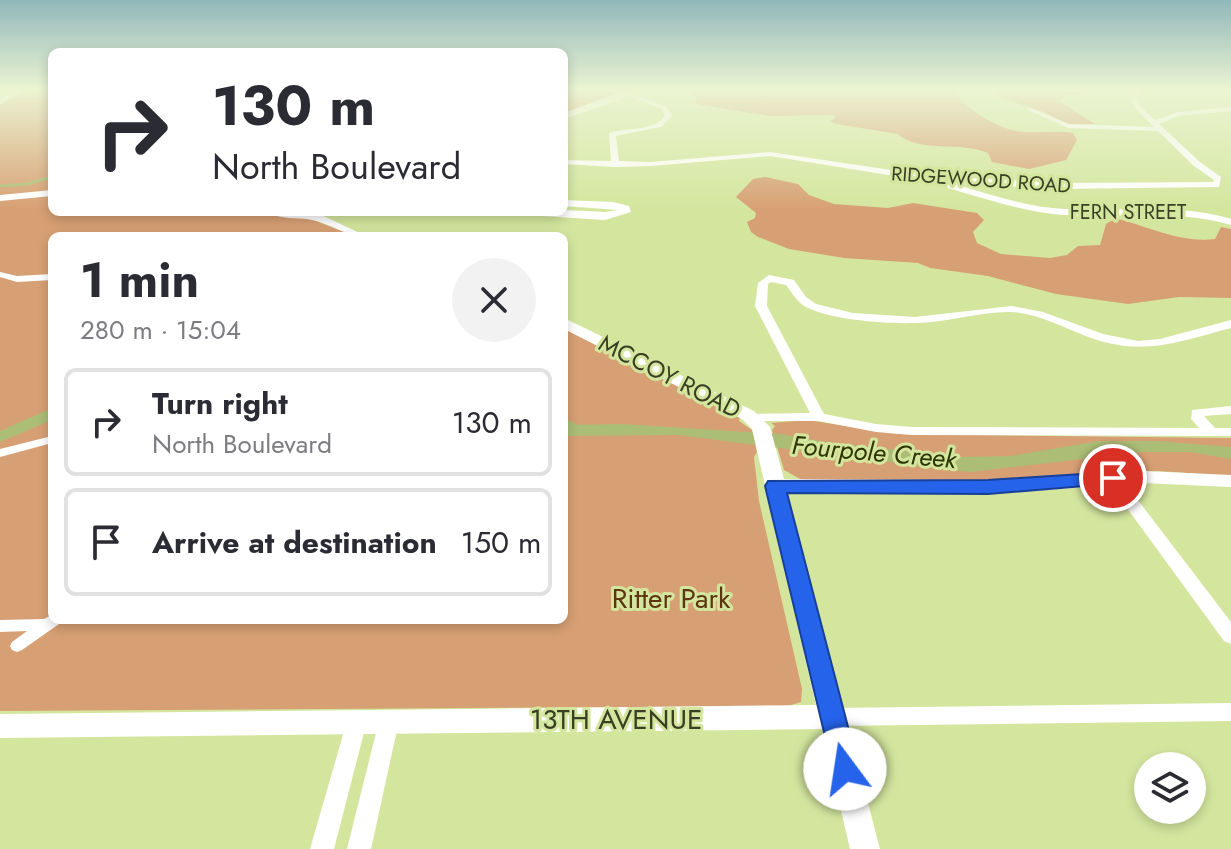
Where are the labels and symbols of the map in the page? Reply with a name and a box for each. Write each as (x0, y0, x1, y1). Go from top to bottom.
street label: RIDGEWOOD ROAD (890, 159, 1072, 201)
street label: FERN STREET (1070, 198, 1187, 227)
street label: MCCOY ROAD (593, 325, 747, 427)
water label: Fourpole Creek (790, 426, 960, 478)
pin (1079, 444, 1147, 512)
park label: Ritter Park (612, 578, 731, 619)
street label: 13TH AVENUE (530, 699, 702, 740)
position arrow (803, 727, 887, 811)

